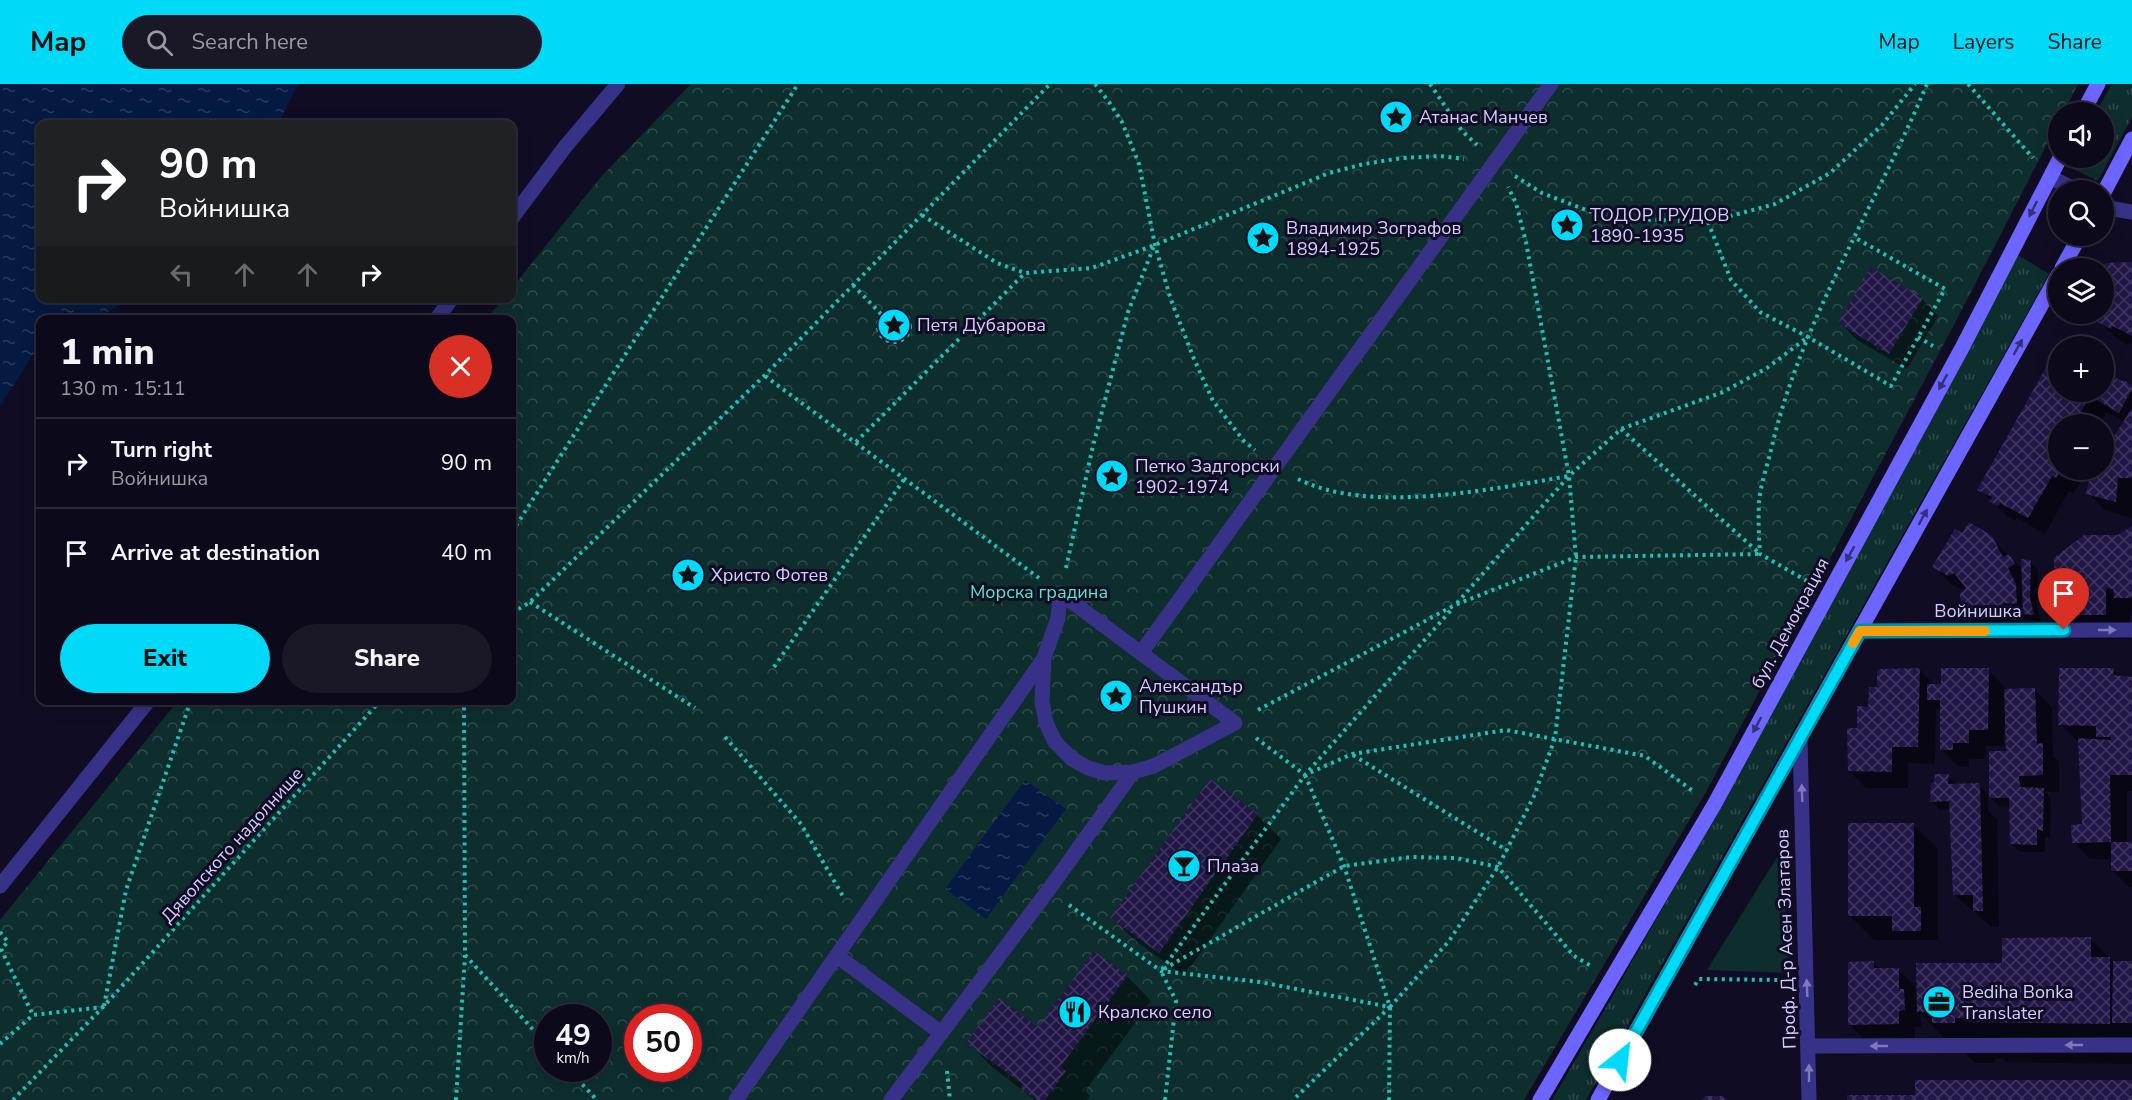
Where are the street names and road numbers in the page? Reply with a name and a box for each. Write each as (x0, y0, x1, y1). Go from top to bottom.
street label: бул. Демокрация (1745, 553, 1835, 693)
street label: Войнишка (1934, 599, 2022, 623)
street label: Дяволското надолнище (156, 762, 308, 928)
street label: Проф. Д-р Асен Златаров (1770, 828, 1802, 1049)

